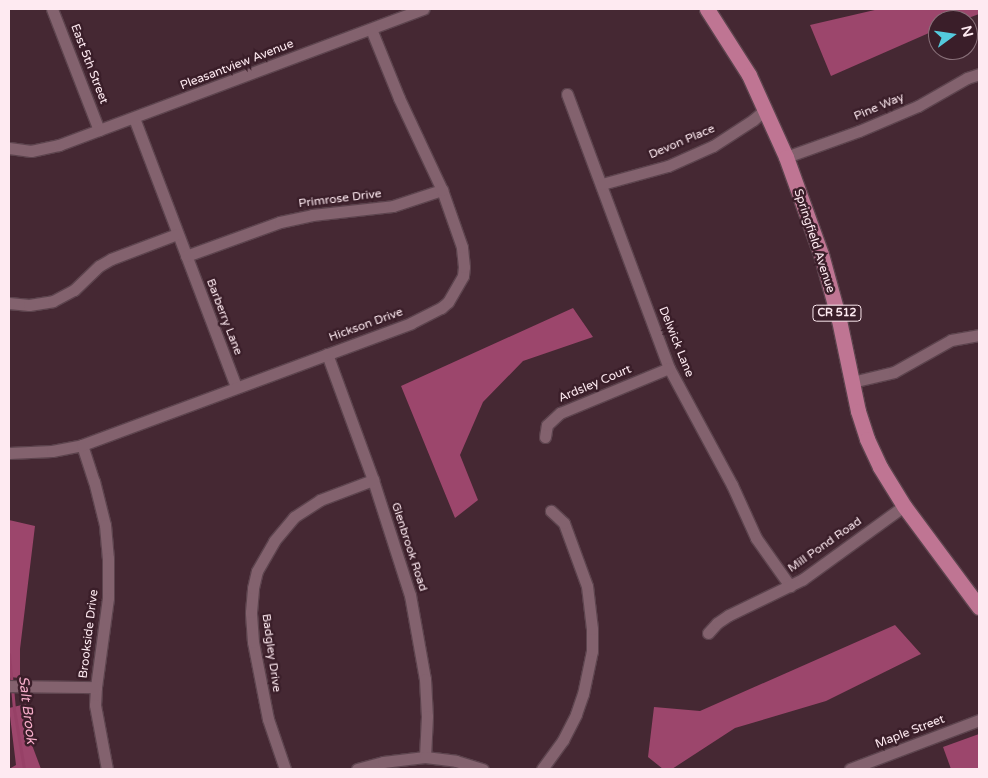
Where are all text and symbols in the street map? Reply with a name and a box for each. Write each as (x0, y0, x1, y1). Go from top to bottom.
north arrow (928, 10, 978, 60)
street label: East 5th Street (67, 22, 111, 106)
text: N (957, 24, 977, 39)
street label: Pleasantview Avenue (178, 37, 296, 93)
street label: Pine Way (852, 90, 906, 124)
street label: Devon Place (647, 122, 717, 162)
street label: Primrose Drive (298, 187, 382, 211)
street label: Springfield Avenue (790, 187, 838, 295)
street label: Barberry Lane (203, 277, 245, 357)
road number: CR 512 (812, 304, 862, 322)
street label: Hickson Drive (327, 305, 405, 345)
street label: Delwick Lane (655, 305, 697, 379)
street label: Ardsley Court (556, 362, 634, 406)
street label: Glenbrook Road (388, 501, 430, 593)
street label: Mill Pond Road (785, 514, 865, 576)
street label: Brookside Drive (76, 589, 102, 679)
street label: Badgley Drive (258, 613, 284, 693)
water label: Salt Brook (14, 675, 40, 745)
street label: Maple Street (873, 712, 947, 752)

